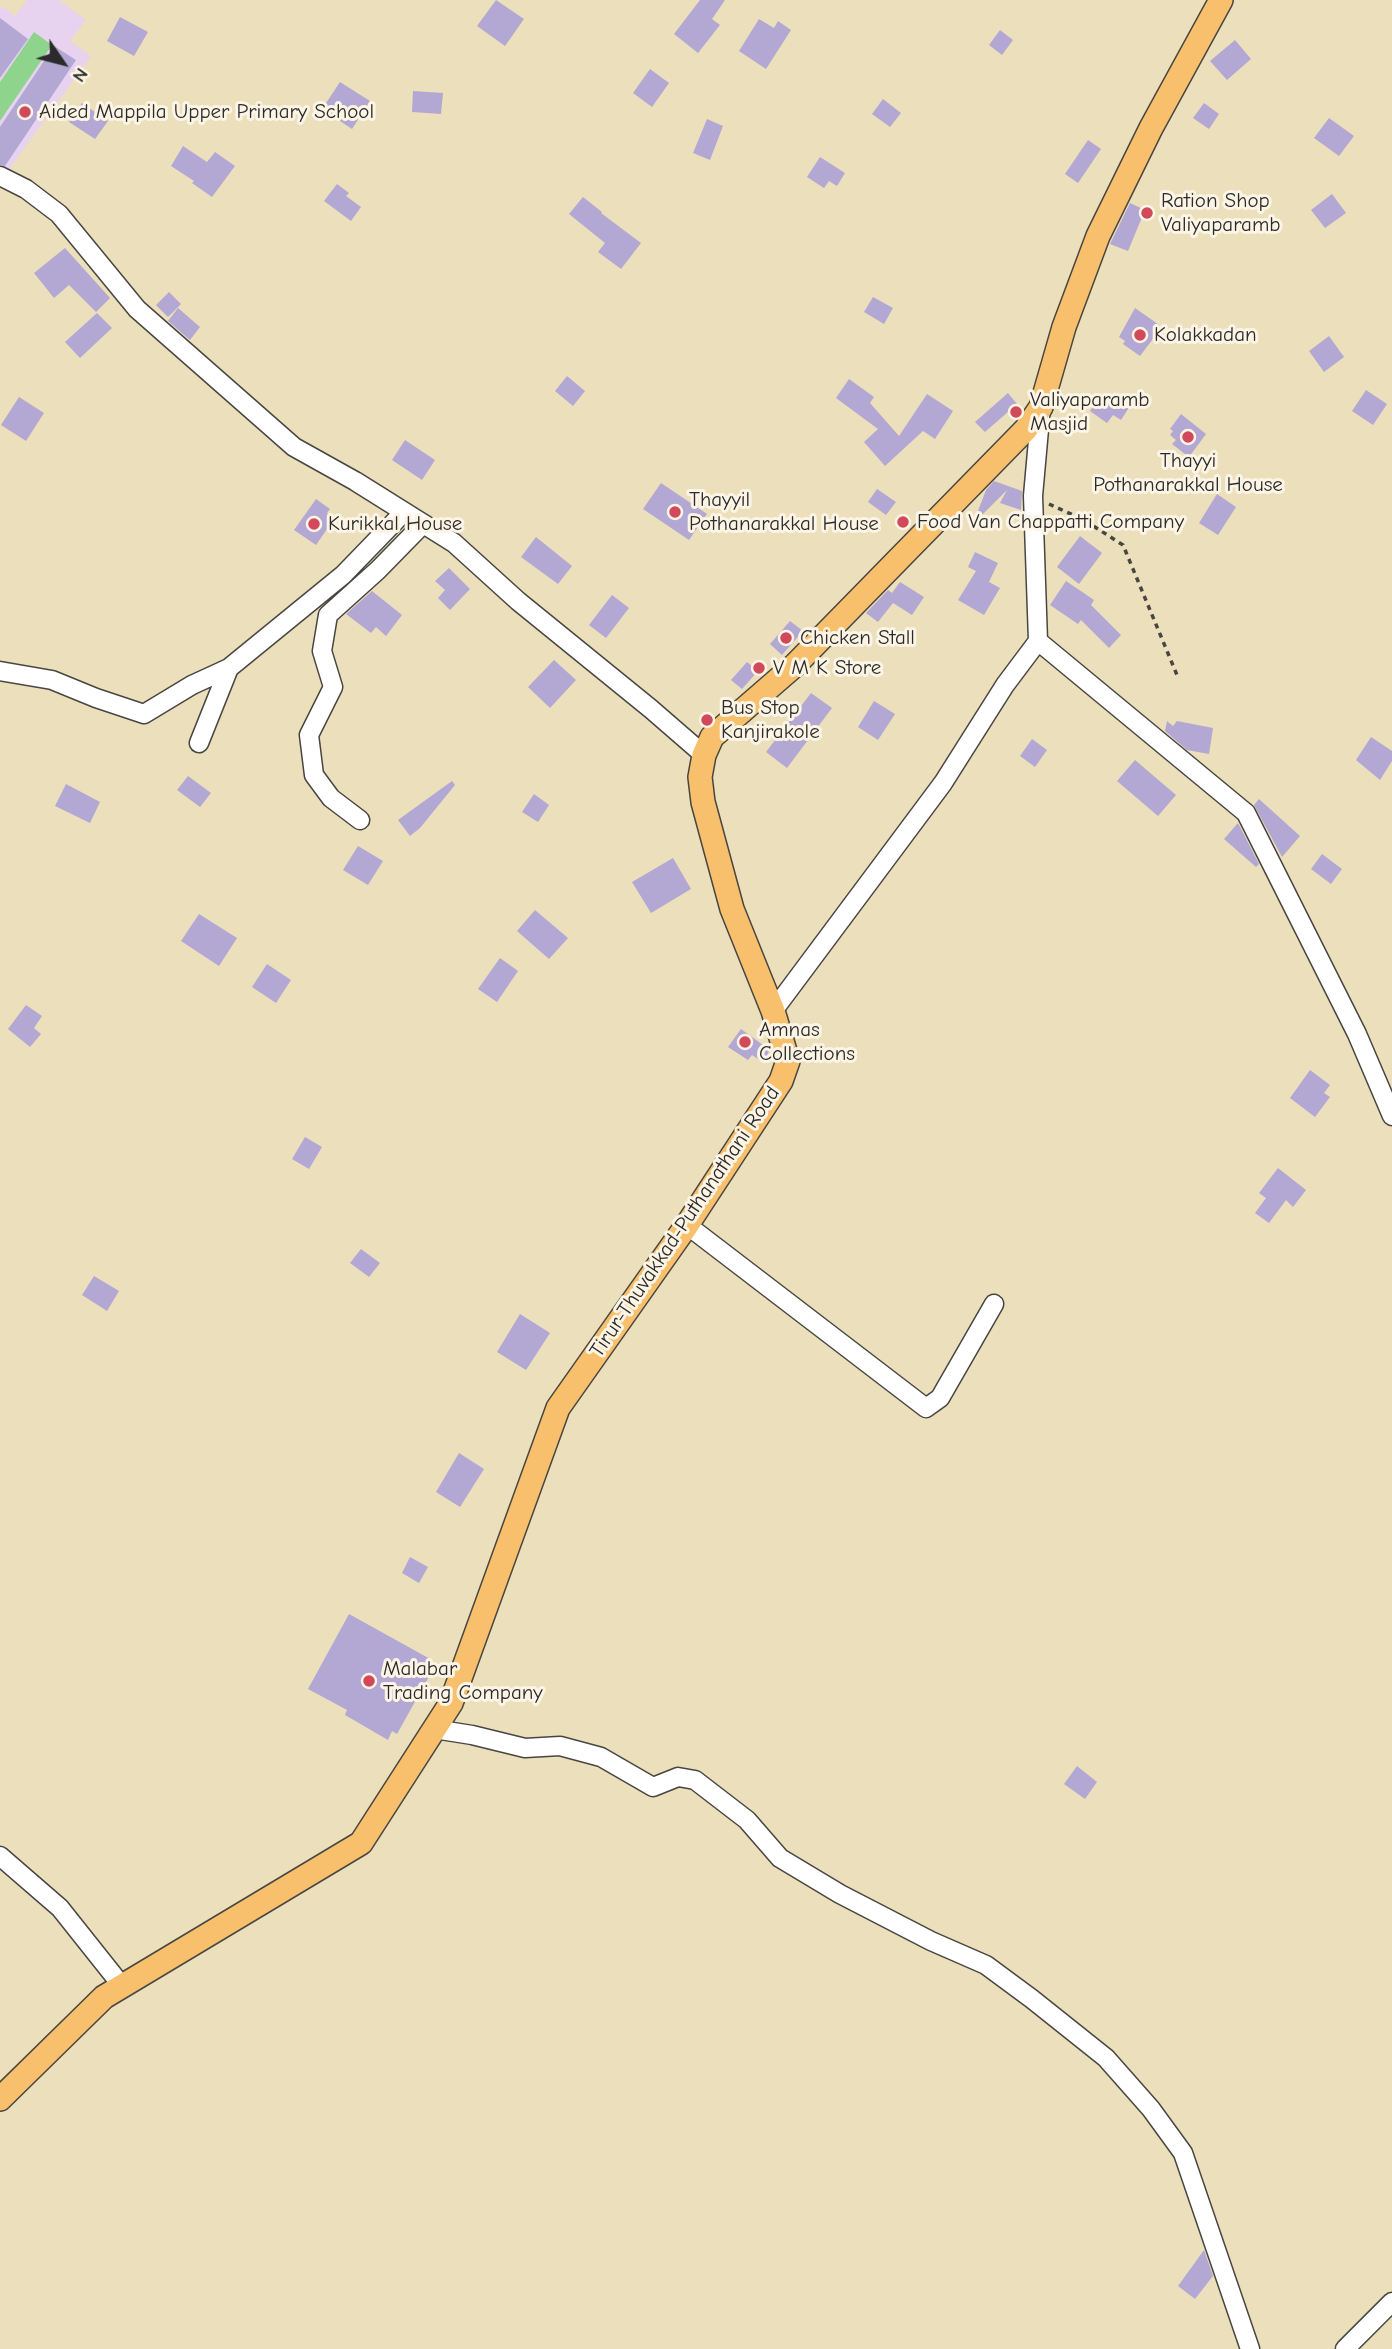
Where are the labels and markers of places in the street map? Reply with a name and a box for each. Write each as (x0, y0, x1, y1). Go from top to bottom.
place label: Aided Mappila Upper Primary School (39, 99, 374, 125)
marker: Aided Mappila Upper Primary School (17, 104, 33, 120)
place label: Ration Shop Valiyaparamb (1161, 188, 1281, 238)
marker: Ration Shop Valiyaparamb (1139, 205, 1155, 221)
place label: Kolakkadan (1154, 322, 1257, 348)
marker: Kolakkadan (1132, 327, 1148, 343)
place label: Valiyaparamb Masjid (1030, 387, 1150, 437)
marker: Valiyaparamb Masjid (1008, 404, 1024, 420)
marker: Thayyi Pothanarakkal House (1180, 429, 1196, 445)
place label: Thayyi Pothanarakkal House (1093, 448, 1283, 498)
place label: Thayyil Pothanarakkal House (689, 487, 879, 537)
marker: Thayyil Pothanarakkal House (667, 504, 683, 520)
place label: Food Van Chappatti Company (917, 509, 1184, 535)
place label: Kurikkal House (328, 511, 462, 537)
marker: Food Van Chappatti Company (895, 514, 911, 530)
marker: Kurikkal House (306, 516, 322, 532)
place label: Chicken Stall (800, 625, 915, 651)
marker: Chicken Stall (778, 630, 794, 646)
place label: V M K Store (773, 655, 881, 681)
marker: V M K Store (751, 660, 767, 676)
place label: Bus Stop Kanjirakole (721, 695, 820, 745)
marker: Bus Stop Kanjirakole (699, 712, 715, 728)
place label: Amnas Collections (759, 1017, 855, 1067)
marker: Amnas Collections (737, 1034, 753, 1050)
place label: Malabar Trading Company (383, 1656, 543, 1706)
marker: Malabar Trading Company (361, 1673, 377, 1689)

